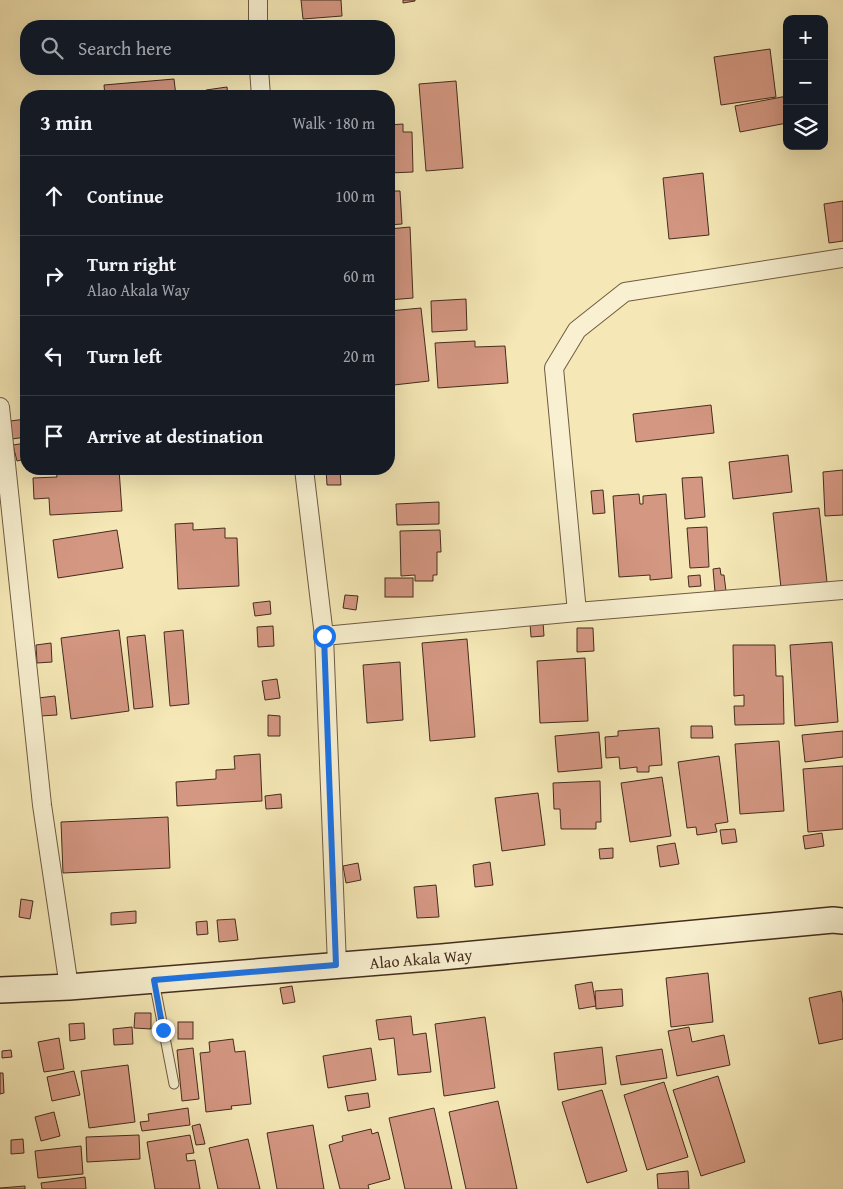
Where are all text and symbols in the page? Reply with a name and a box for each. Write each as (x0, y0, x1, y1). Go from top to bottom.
map controls (783, 15, 828, 150)
button: + (783, 15, 828, 60)
search box (20, 20, 395, 75)
icon: search (38, 34, 66, 62)
text: Search here (78, 34, 172, 62)
button: − (783, 60, 828, 105)
button: layers (783, 105, 828, 150)
text: 3 min (40, 107, 92, 138)
text: Walk · 180 m (292, 111, 375, 135)
icon: ahead (40, 182, 68, 210)
text: Continue (87, 182, 164, 210)
text: 100 m (335, 184, 375, 208)
text: Turn right (87, 250, 176, 278)
icon: right (40, 262, 68, 290)
text: 60 m (343, 264, 375, 288)
text: Alao Akala Way (87, 278, 190, 302)
icon: left (40, 342, 68, 370)
text: Turn left (87, 342, 162, 370)
text: 20 m (343, 344, 375, 368)
icon: arrive (40, 422, 68, 450)
text: Arrive at destination (87, 422, 263, 450)
route start (313, 625, 336, 648)
street label: Alao Akala Way (369, 942, 473, 975)
route end (152, 1019, 175, 1042)

